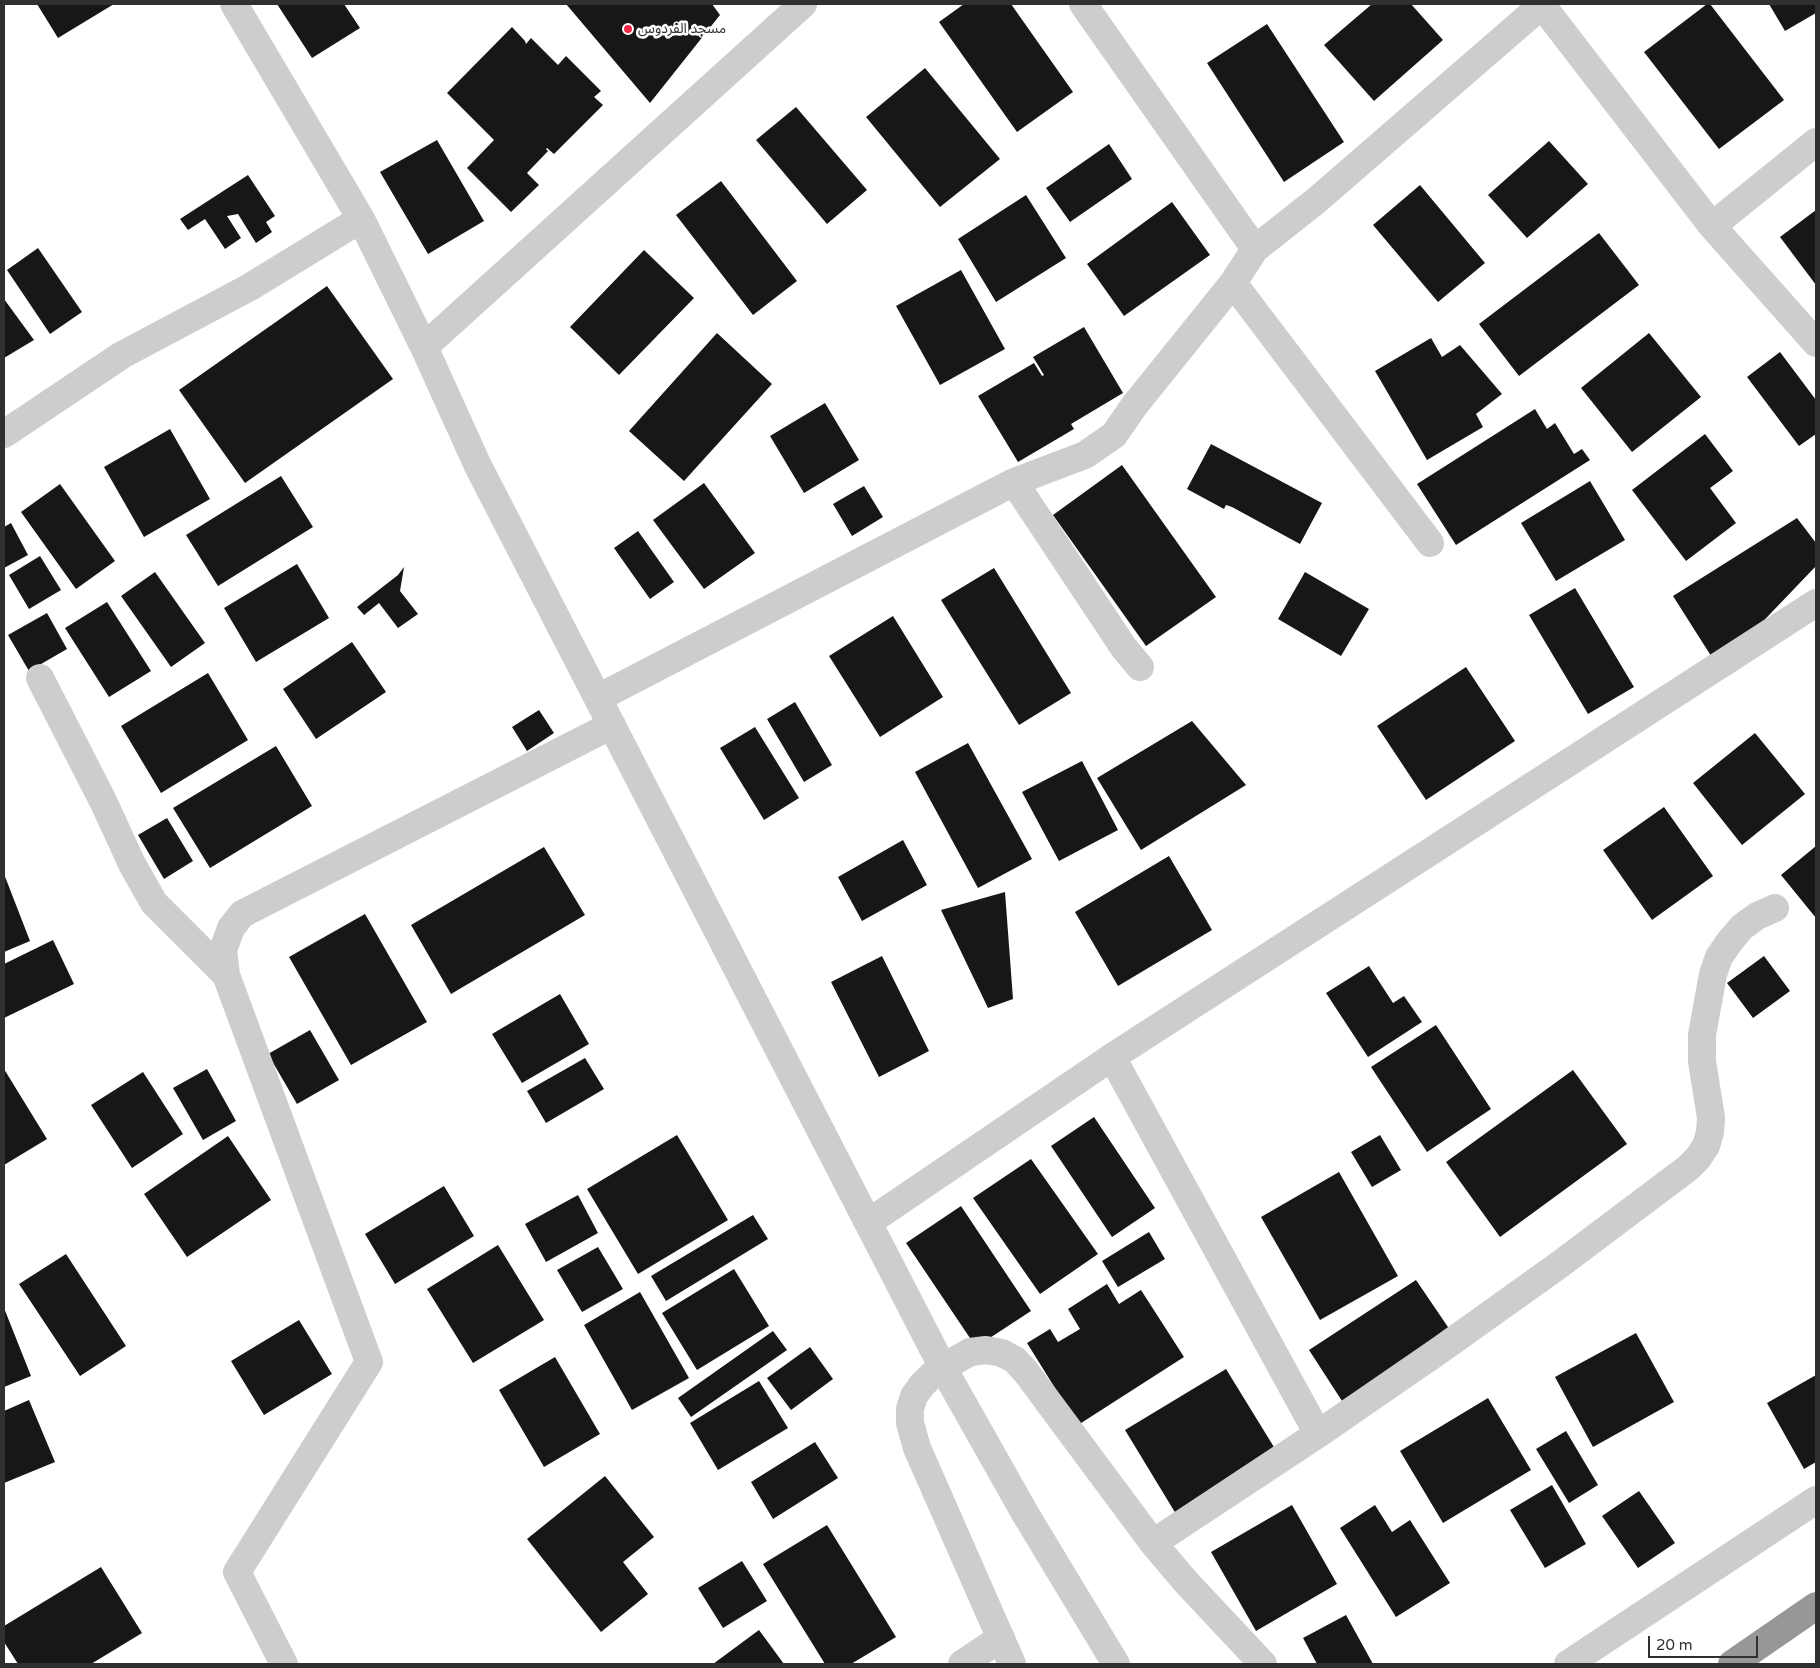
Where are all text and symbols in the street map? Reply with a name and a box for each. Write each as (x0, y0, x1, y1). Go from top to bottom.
place label: مسجد الفردوس (638, 21, 726, 37)
marker: مسجد الفردوس (622, 23, 634, 35)
scale bar (1650, 1626, 1760, 1658)
text: 20 m (1656, 1636, 1693, 1654)

